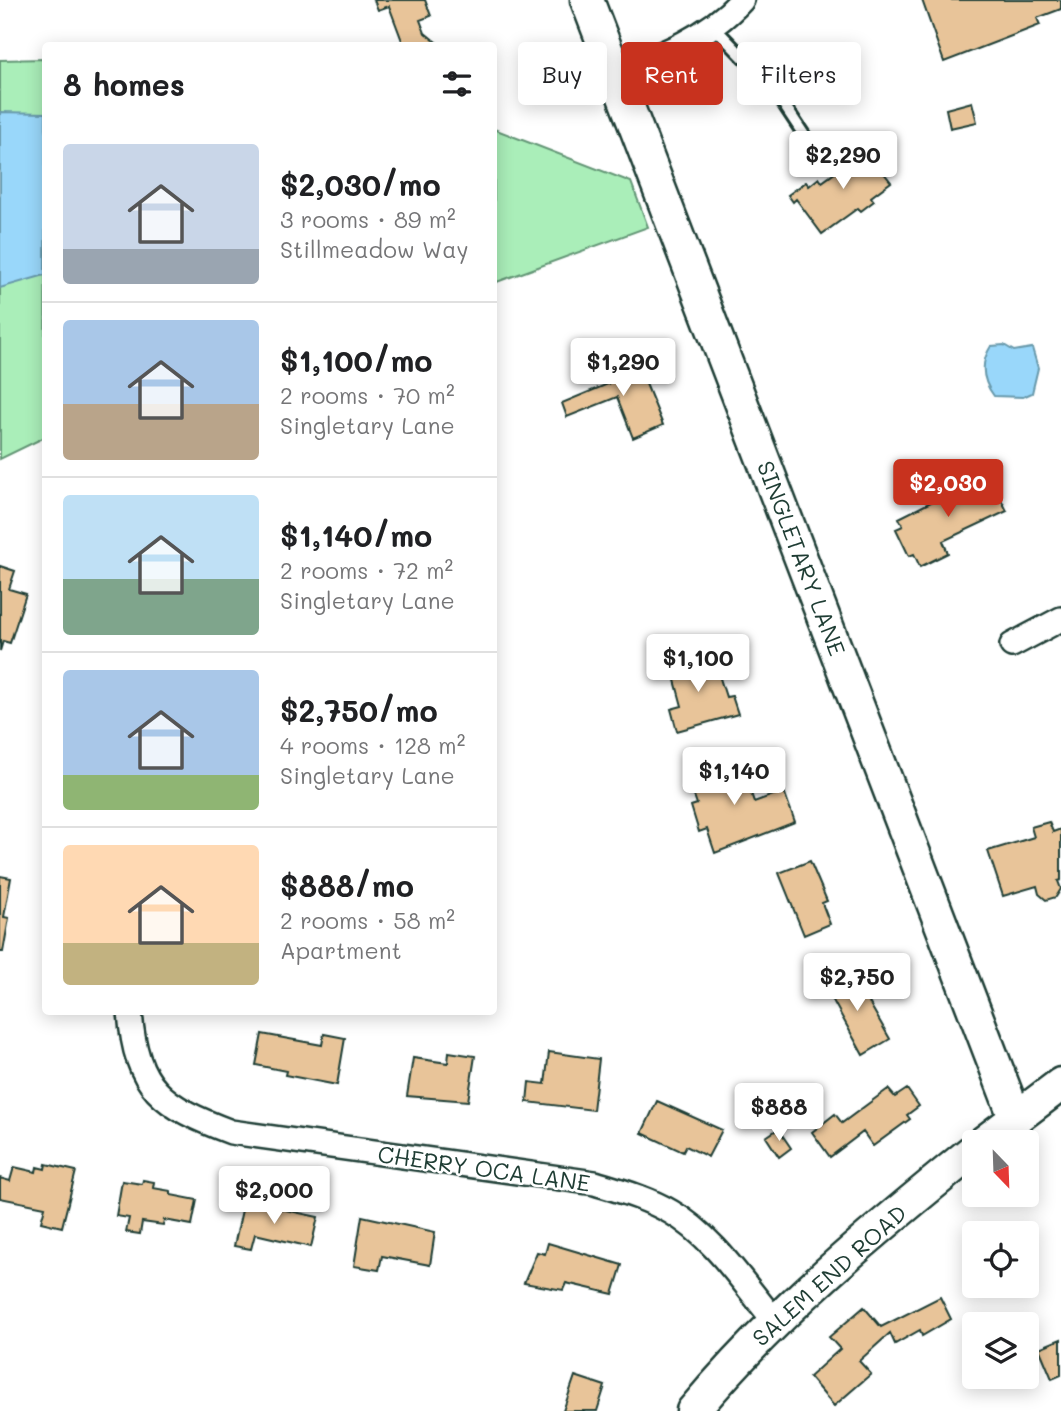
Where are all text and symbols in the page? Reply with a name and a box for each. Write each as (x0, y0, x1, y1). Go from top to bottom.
chip: Buy (518, 42, 607, 105)
chip: Rent (621, 42, 723, 105)
chip: Filters (737, 42, 861, 105)
text: 8 homes (63, 64, 185, 104)
icon: filters (438, 65, 476, 103)
pin: $2,290 (786, 132, 900, 191)
text: $2,290 (805, 139, 881, 169)
text: $2,030/mo (280, 164, 441, 204)
icon: home (119, 172, 203, 256)
text: 3 rooms · 89 m² (280, 204, 456, 234)
text: Stillmeadow Way (280, 234, 469, 264)
pin: $1,290 (566, 338, 680, 398)
text: $1,100/mo (280, 340, 432, 380)
text: $1,290 (587, 346, 659, 376)
icon: home (119, 348, 203, 432)
text: 2 rooms · 70 m² (280, 380, 455, 410)
text: Singletary Lane (280, 410, 455, 440)
street label: SINGLETARY LANE (751, 456, 853, 660)
pin: $2,030 (891, 460, 1005, 519)
text: $2,030 (909, 467, 987, 497)
text: $1,140/mo (280, 515, 432, 555)
icon: home (119, 523, 203, 607)
text: 2 rooms · 72 m² (280, 555, 453, 585)
text: Singletary Lane (280, 585, 455, 615)
pin: $1,100 (641, 634, 755, 694)
text: $1,100 (662, 642, 734, 672)
text: $2,750/mo (280, 690, 438, 730)
icon: home (119, 698, 203, 782)
text: 4 rooms · 128 m² (280, 730, 465, 760)
pin: $1,140 (677, 748, 791, 807)
text: $1,140 (698, 755, 770, 785)
text: Singletary Lane (280, 760, 455, 790)
text: $888/mo (280, 865, 414, 905)
icon: home (119, 873, 203, 957)
text: 2 rooms · 58 m² (280, 905, 455, 935)
text: Apartment (280, 935, 402, 965)
pin: $2,750 (800, 954, 914, 1013)
text: $2,750 (819, 961, 895, 991)
pin: $888 (738, 1084, 820, 1143)
text: $888 (751, 1091, 808, 1121)
north arrow (962, 1130, 1040, 1208)
map controls (962, 1130, 1039, 1389)
street label: CHERRY OCA LANE (376, 1138, 592, 1198)
pin: $2,000 (217, 1166, 331, 1226)
text: $2,000 (235, 1174, 313, 1204)
street label: SALEM END ROAD (745, 1198, 913, 1352)
button: locate (962, 1221, 1039, 1298)
button: layers (962, 1312, 1039, 1389)

